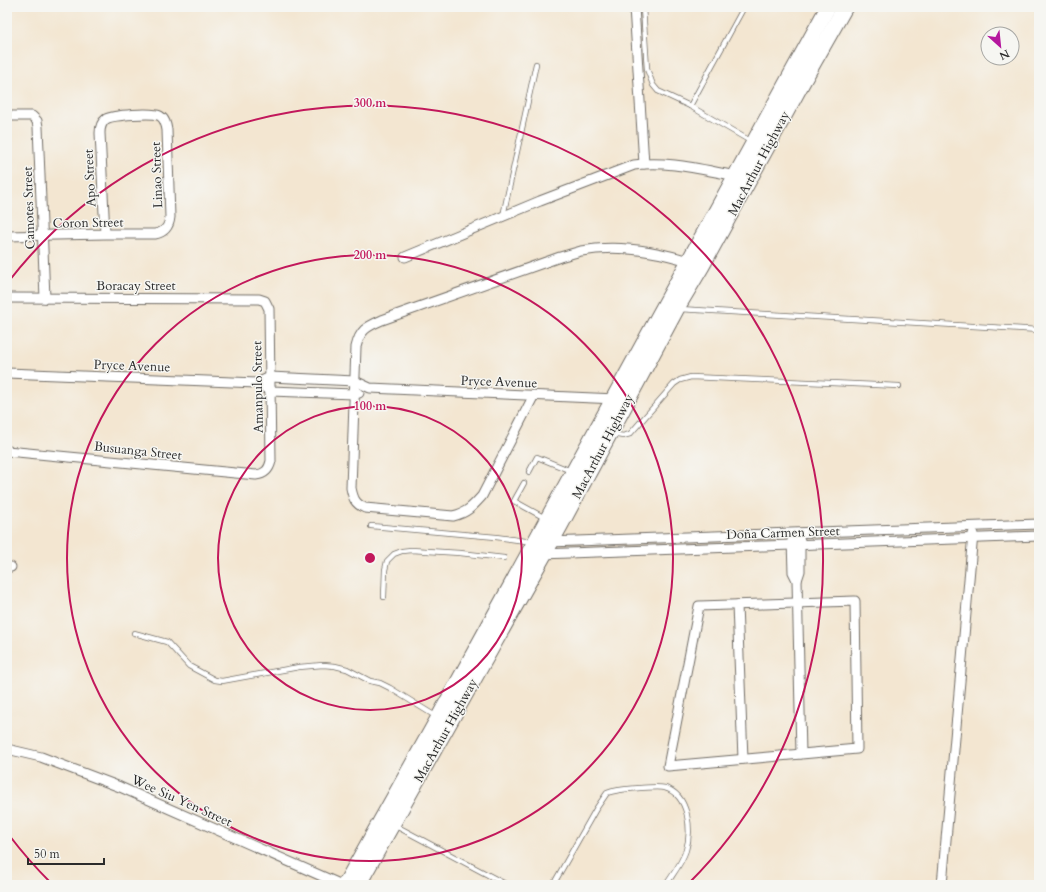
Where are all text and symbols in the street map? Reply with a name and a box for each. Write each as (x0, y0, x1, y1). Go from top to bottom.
north arrow (980, 26, 1020, 66)
text: N (996, 46, 1012, 64)
text: 300 m (354, 95, 387, 111)
street label: MacArthur Highway (724, 108, 794, 219)
street label: Linao Street (147, 142, 167, 208)
street label: Apo Street (79, 149, 101, 207)
street label: Camotes Street (19, 166, 39, 250)
street label: Coron Street (52, 213, 124, 233)
text: 200 m (354, 247, 387, 263)
street label: Boracay Street (96, 277, 176, 295)
street label: Amanpulo Street (248, 341, 268, 433)
street label: Pryce Avenue (93, 356, 171, 376)
street label: Pryce Avenue (460, 372, 538, 392)
street label: MacArthur Highway (568, 391, 638, 502)
text: 100 m (354, 398, 387, 414)
street label: Busuanga Street (93, 437, 183, 465)
street label: Doña Carmen Street (726, 522, 840, 544)
centre of rings (363, 551, 377, 565)
street label: MacArthur Highway (410, 675, 482, 786)
street label: Wee Siu Yen Street (128, 770, 235, 831)
scale bar (28, 840, 104, 866)
text: 50 m (34, 846, 61, 862)

